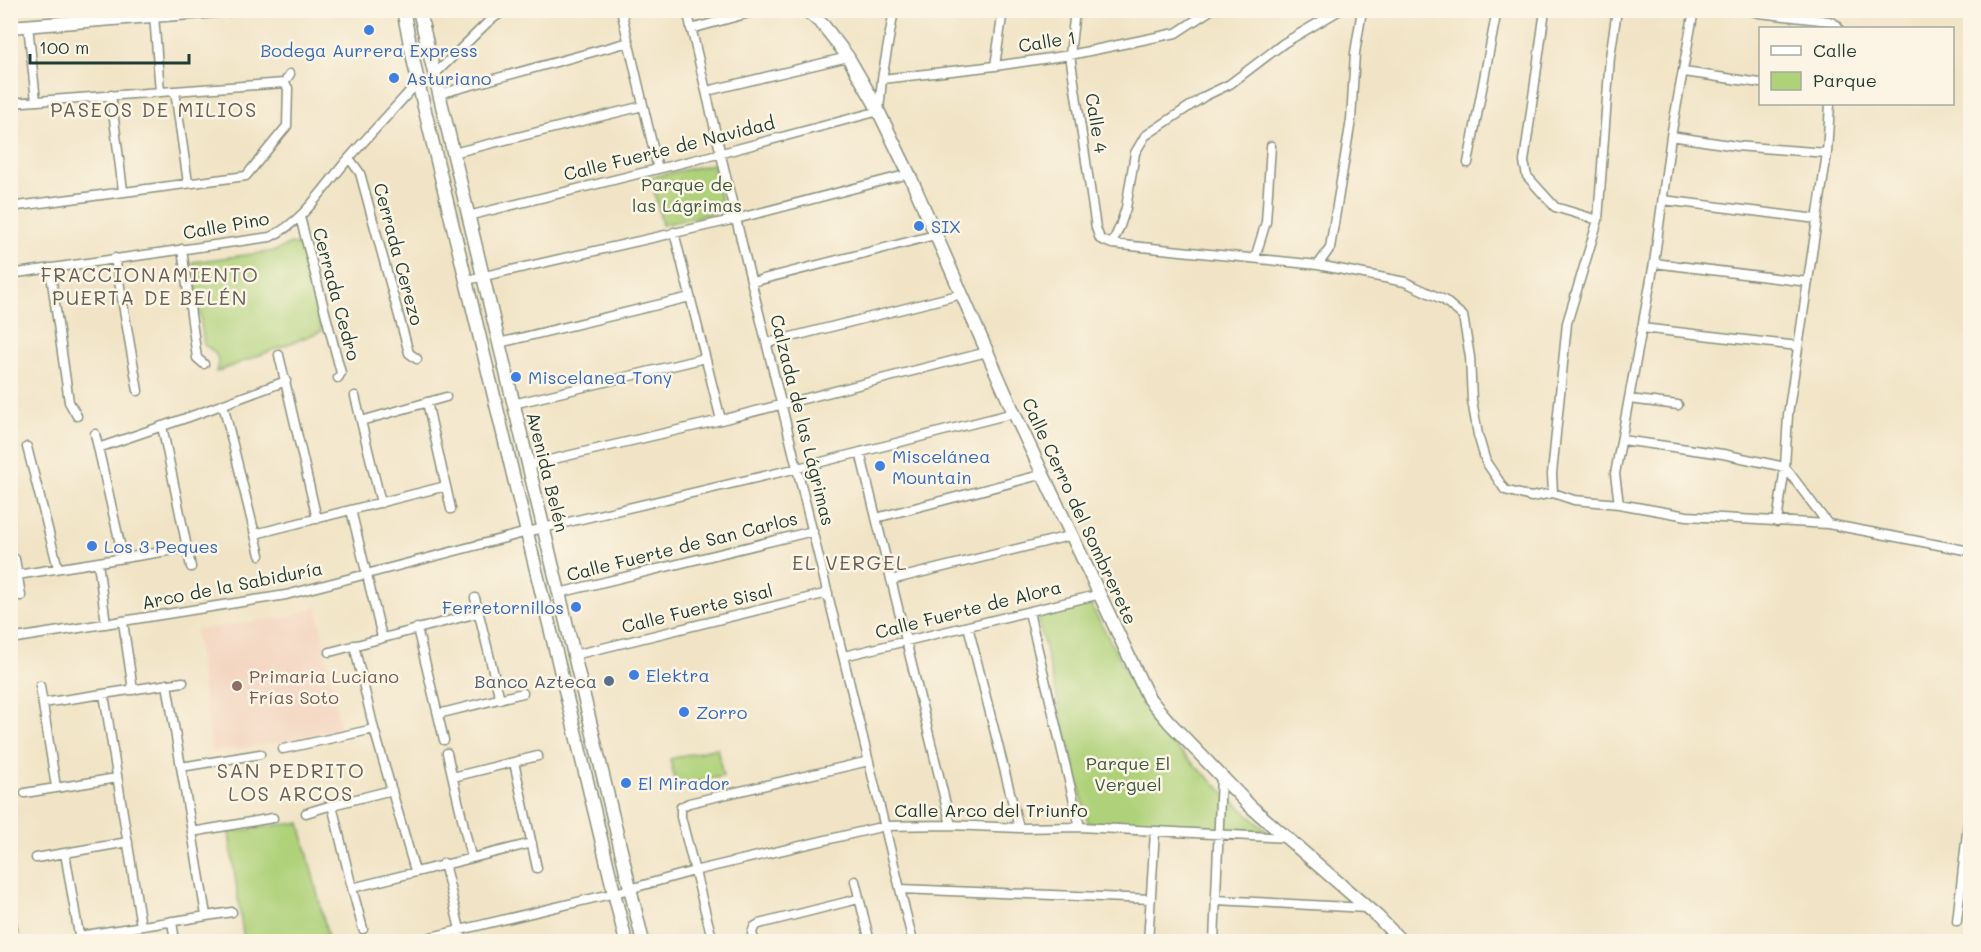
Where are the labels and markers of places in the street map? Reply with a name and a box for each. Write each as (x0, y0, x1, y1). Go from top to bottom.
marker: Bodega Aurrera Express (362, 23, 376, 37)
place label: Bodega Aurrera Express (260, 38, 478, 62)
place label: Asturiano (406, 66, 492, 90)
marker: Asturiano (387, 71, 401, 85)
place label: SIX (931, 214, 961, 238)
marker: SIX (912, 219, 926, 233)
place label: Miscelanea Tony (528, 365, 672, 389)
marker: Miscelanea Tony (509, 370, 523, 384)
place label: Miscelánea Mountain (892, 444, 990, 489)
marker: Miscelánea Mountain (873, 459, 887, 473)
place label: Los 3 Peques (104, 534, 218, 558)
marker: Los 3 Peques (85, 539, 99, 553)
place label: Ferretornillos (442, 595, 564, 619)
marker: Ferretornillos (569, 600, 583, 614)
place label: Elektra (646, 663, 710, 687)
place label: Primaria Luciano Frías Soto (249, 664, 399, 709)
marker: Elektra (627, 668, 641, 682)
place label: Banco Azteca (474, 669, 597, 693)
marker: Banco Azteca (602, 674, 616, 688)
marker: Primaria Luciano Frías Soto (230, 679, 244, 693)
place label: Zorro (696, 700, 748, 724)
marker: Zorro (677, 705, 691, 719)
place label: El Mirador (638, 771, 730, 795)
marker: El Mirador (619, 776, 633, 790)

